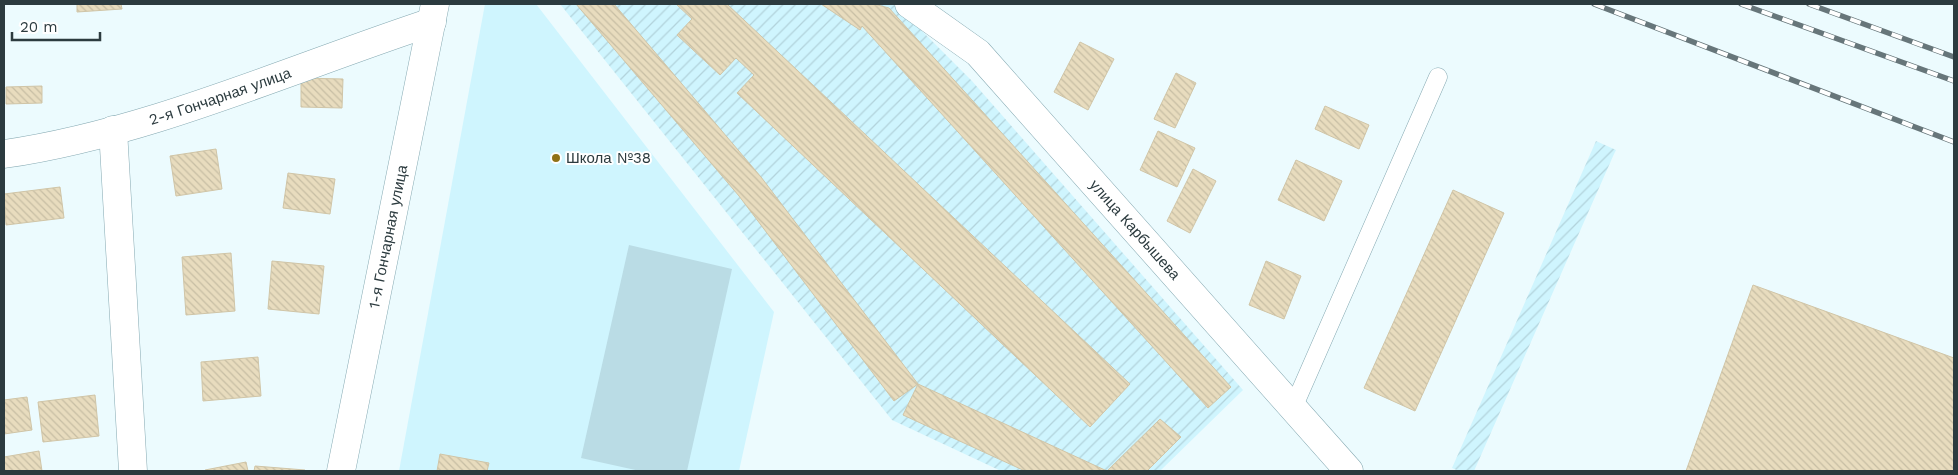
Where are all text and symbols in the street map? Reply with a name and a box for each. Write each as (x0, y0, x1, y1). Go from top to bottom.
scale bar (12, 10, 100, 42)
text: 20 m (20, 18, 58, 36)
street label: 2-я Гончарная улица (147, 64, 294, 129)
place label: Школа №38 (566, 149, 651, 167)
marker: Школа №38 (550, 152, 562, 164)
street label: 1-я Гончарная улица (365, 163, 412, 310)
street label: улица Карбышева (1086, 176, 1184, 284)

